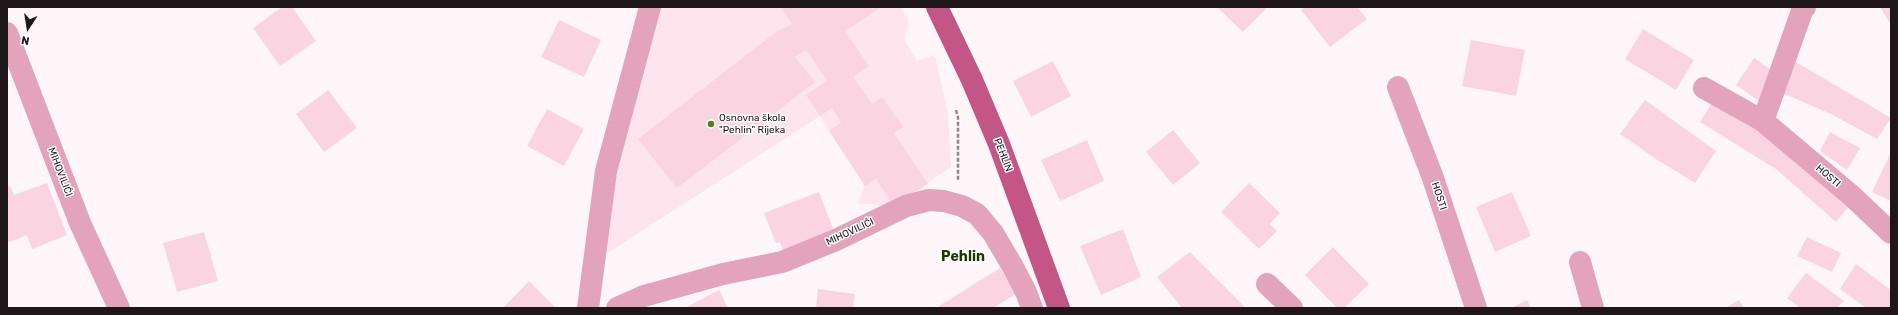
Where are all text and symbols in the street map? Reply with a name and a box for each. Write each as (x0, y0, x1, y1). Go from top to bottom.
north arrow (8, 8, 48, 48)
text: N (20, 33, 31, 47)
place label: Osnovna škola "Pehlin" Rijeka (719, 112, 786, 136)
marker: Osnovna škola "Pehlin" Rijeka (706, 119, 716, 129)
street label: PEHLIN (991, 137, 1015, 173)
street label: MIHOVILIĆI (45, 146, 75, 198)
street label: HOSTI (1813, 162, 1843, 190)
street label: HOSTI (1429, 181, 1449, 211)
street label: MIHOVILIĆI (824, 216, 876, 248)
district label: Pehlin (941, 249, 985, 265)

